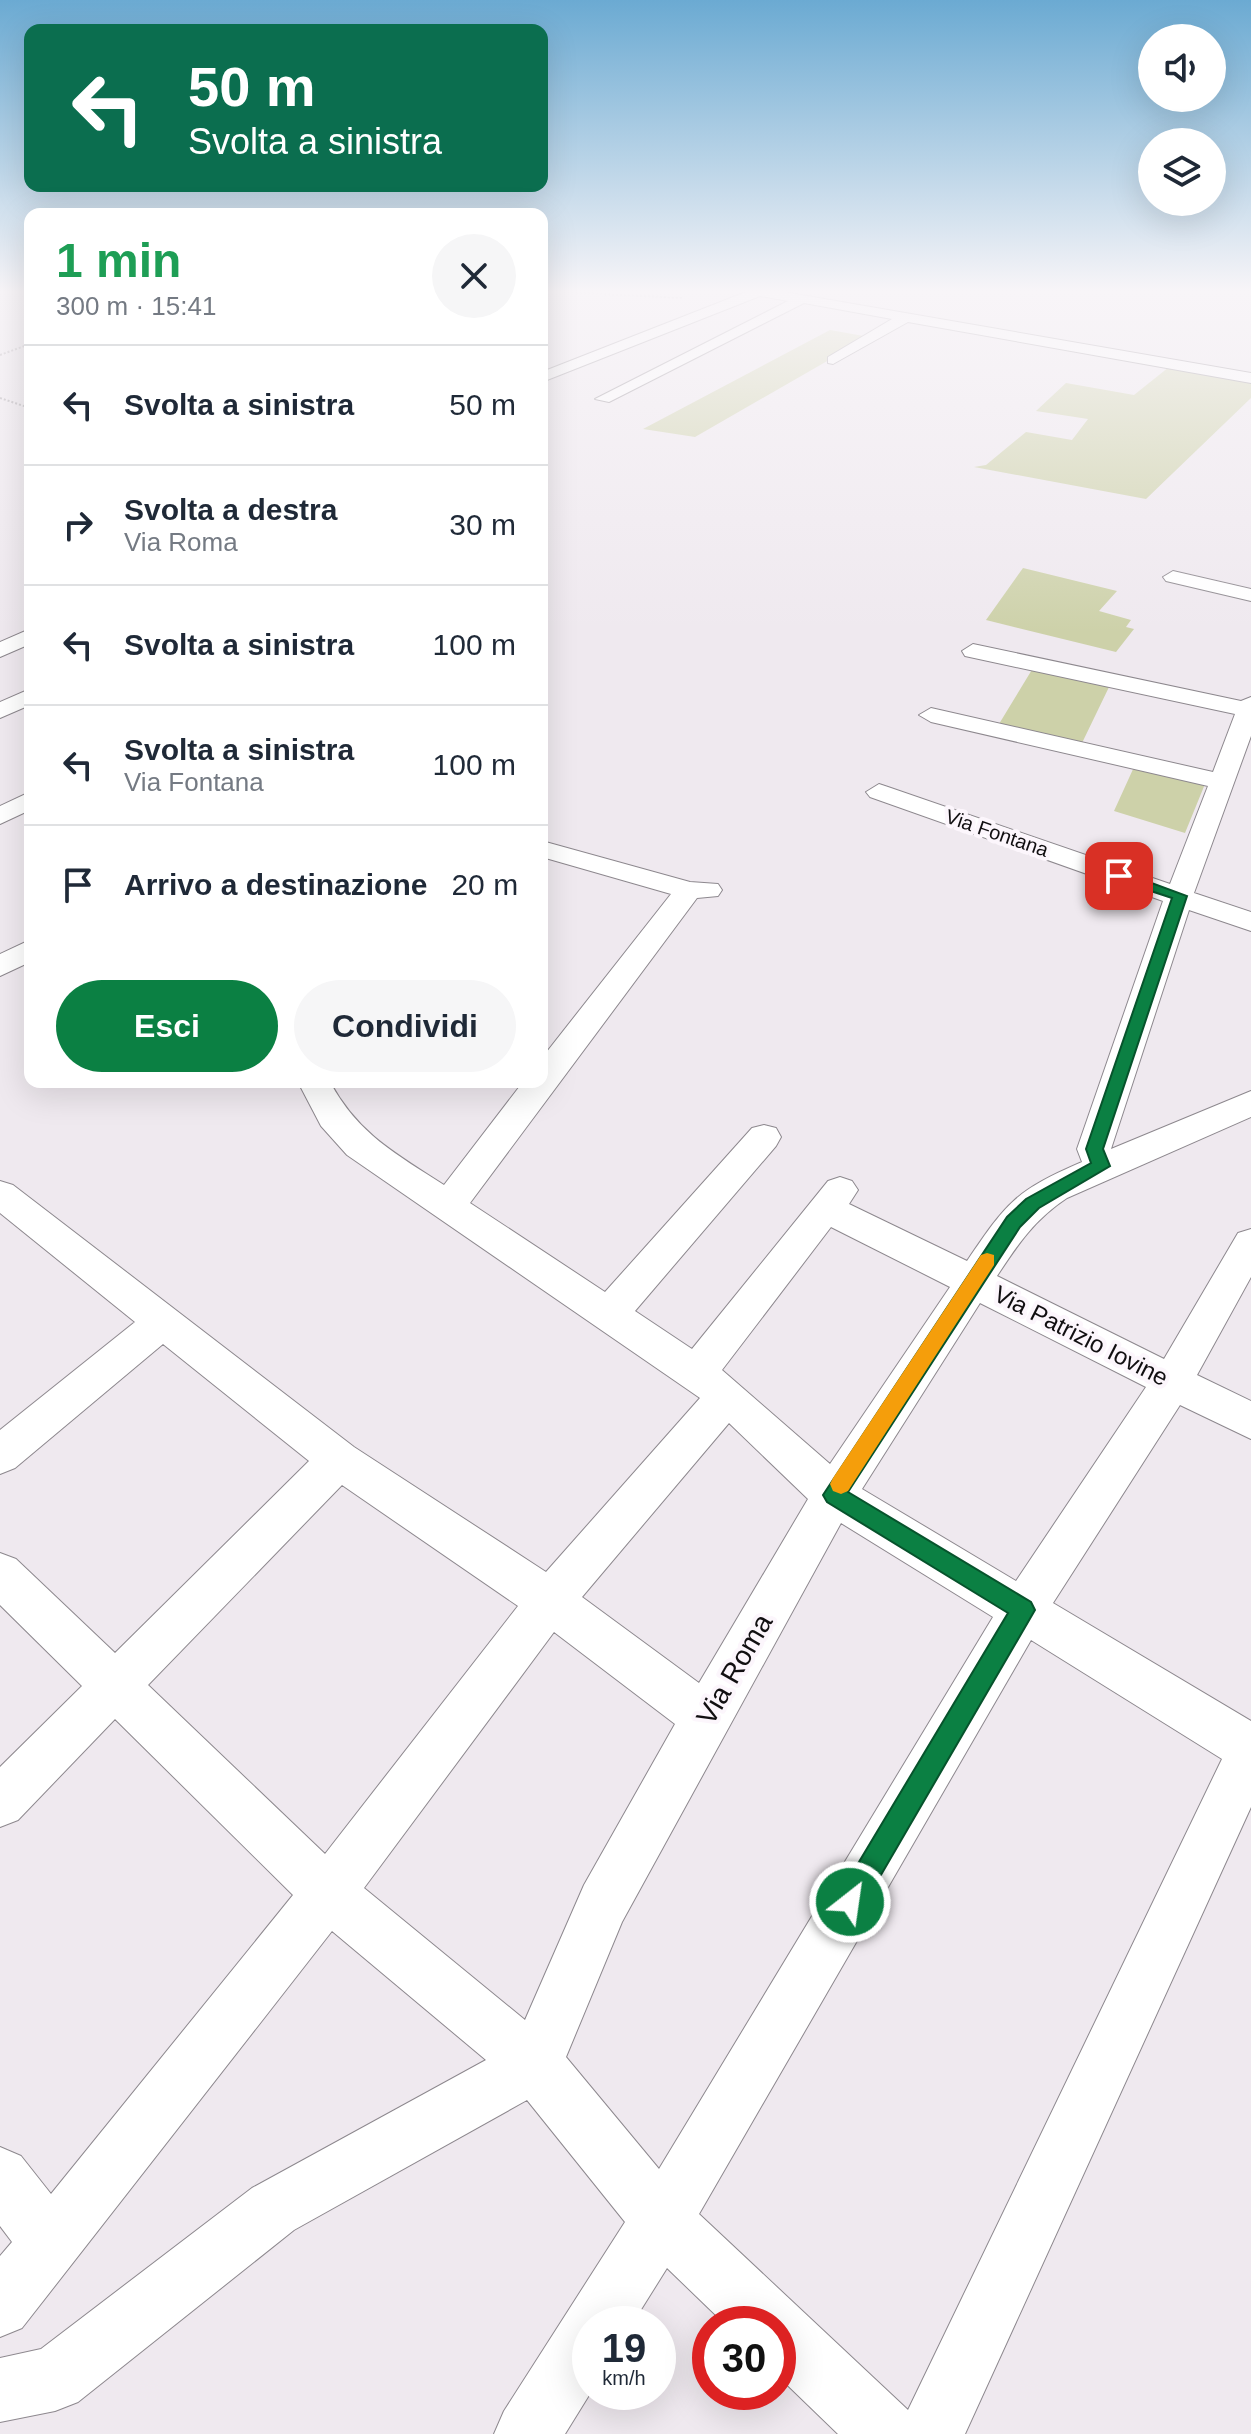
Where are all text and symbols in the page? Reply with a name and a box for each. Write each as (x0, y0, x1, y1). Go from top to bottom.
map controls (1138, 24, 1226, 216)
button: sound (1138, 24, 1226, 112)
text: 50 m (188, 55, 316, 118)
icon: left (56, 56, 160, 160)
text: Svolta a sinistra (188, 121, 442, 162)
button: layers (1138, 128, 1226, 216)
text: 1 min (56, 234, 181, 287)
button: close (432, 234, 516, 318)
text: 300 m · 15:41 (56, 291, 216, 321)
icon: left (56, 383, 100, 427)
text: Svolta a sinistra (124, 388, 354, 421)
text: 50 m (449, 388, 516, 421)
text: Svolta a destra (124, 493, 337, 526)
icon: right (56, 503, 100, 547)
text: 30 m (449, 508, 516, 541)
text: Via Roma (124, 527, 238, 557)
icon: left (56, 623, 100, 667)
text: Svolta a sinistra (124, 628, 354, 661)
text: 100 m (433, 628, 516, 661)
text: Svolta a sinistra (124, 733, 354, 766)
icon: left (56, 743, 100, 787)
text: 100 m (433, 748, 516, 781)
text: Via Fontana (124, 767, 264, 797)
street label: Via Fontana (943, 805, 1052, 861)
pin (1085, 842, 1153, 910)
icon: arrive (1097, 854, 1141, 898)
icon: arrive (56, 863, 100, 907)
text: Arrivo a destinazione (124, 868, 427, 901)
text: 20 m (451, 868, 518, 901)
button: Esci (56, 980, 278, 1072)
button: Condividi (294, 980, 516, 1072)
street label: Via Patrizio Iovine (990, 1280, 1173, 1391)
street label: Via Roma (690, 1608, 779, 1730)
position arrow (808, 1860, 892, 1944)
speed limit sign: 30 (692, 2306, 796, 2410)
text: 19 (602, 2326, 646, 2370)
text: km/h (602, 2367, 646, 2389)

